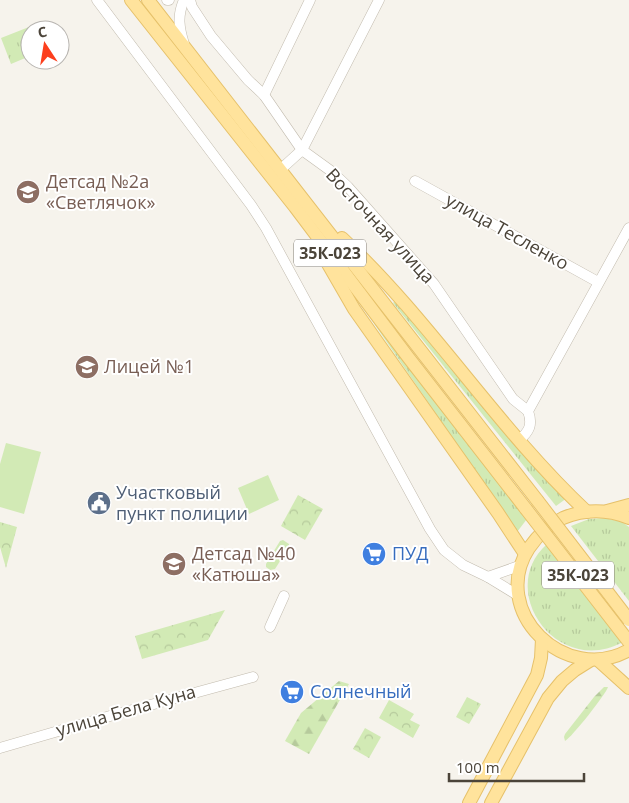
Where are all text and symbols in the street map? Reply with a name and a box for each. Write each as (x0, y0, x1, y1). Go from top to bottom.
north arrow (20, 20, 70, 70)
text: С (36, 22, 49, 42)
street label: Восточная улица (321, 163, 440, 288)
place label: Детсад №2а «Светлячок» (46, 169, 155, 214)
school or university icon: Детсад №2а «Светлячок» (15, 179, 41, 205)
street label: улица Тесленко (442, 187, 573, 275)
road number: 35К-023 (294, 240, 366, 266)
school or university icon: Лицей №1 (74, 354, 100, 380)
place label: Лицей №1 (104, 354, 194, 378)
place label: Участковый пункт полиции (116, 480, 248, 525)
public building icon: Участковый пункт полиции (86, 490, 112, 516)
place label: Детсад №40 «Катюша» (192, 541, 295, 586)
supermarket icon: ПУД (361, 541, 387, 567)
place label: ПУД (392, 541, 429, 565)
school or university icon: Детсад №40 «Катюша» (161, 551, 187, 577)
road number: 35К-023 (542, 562, 614, 588)
street label: улица Бела Куна (53, 679, 198, 741)
supermarket icon: Солнечный (279, 679, 305, 705)
place label: Солнечный (310, 679, 412, 703)
scale bar (449, 750, 584, 782)
text: 100 m (456, 757, 500, 777)

